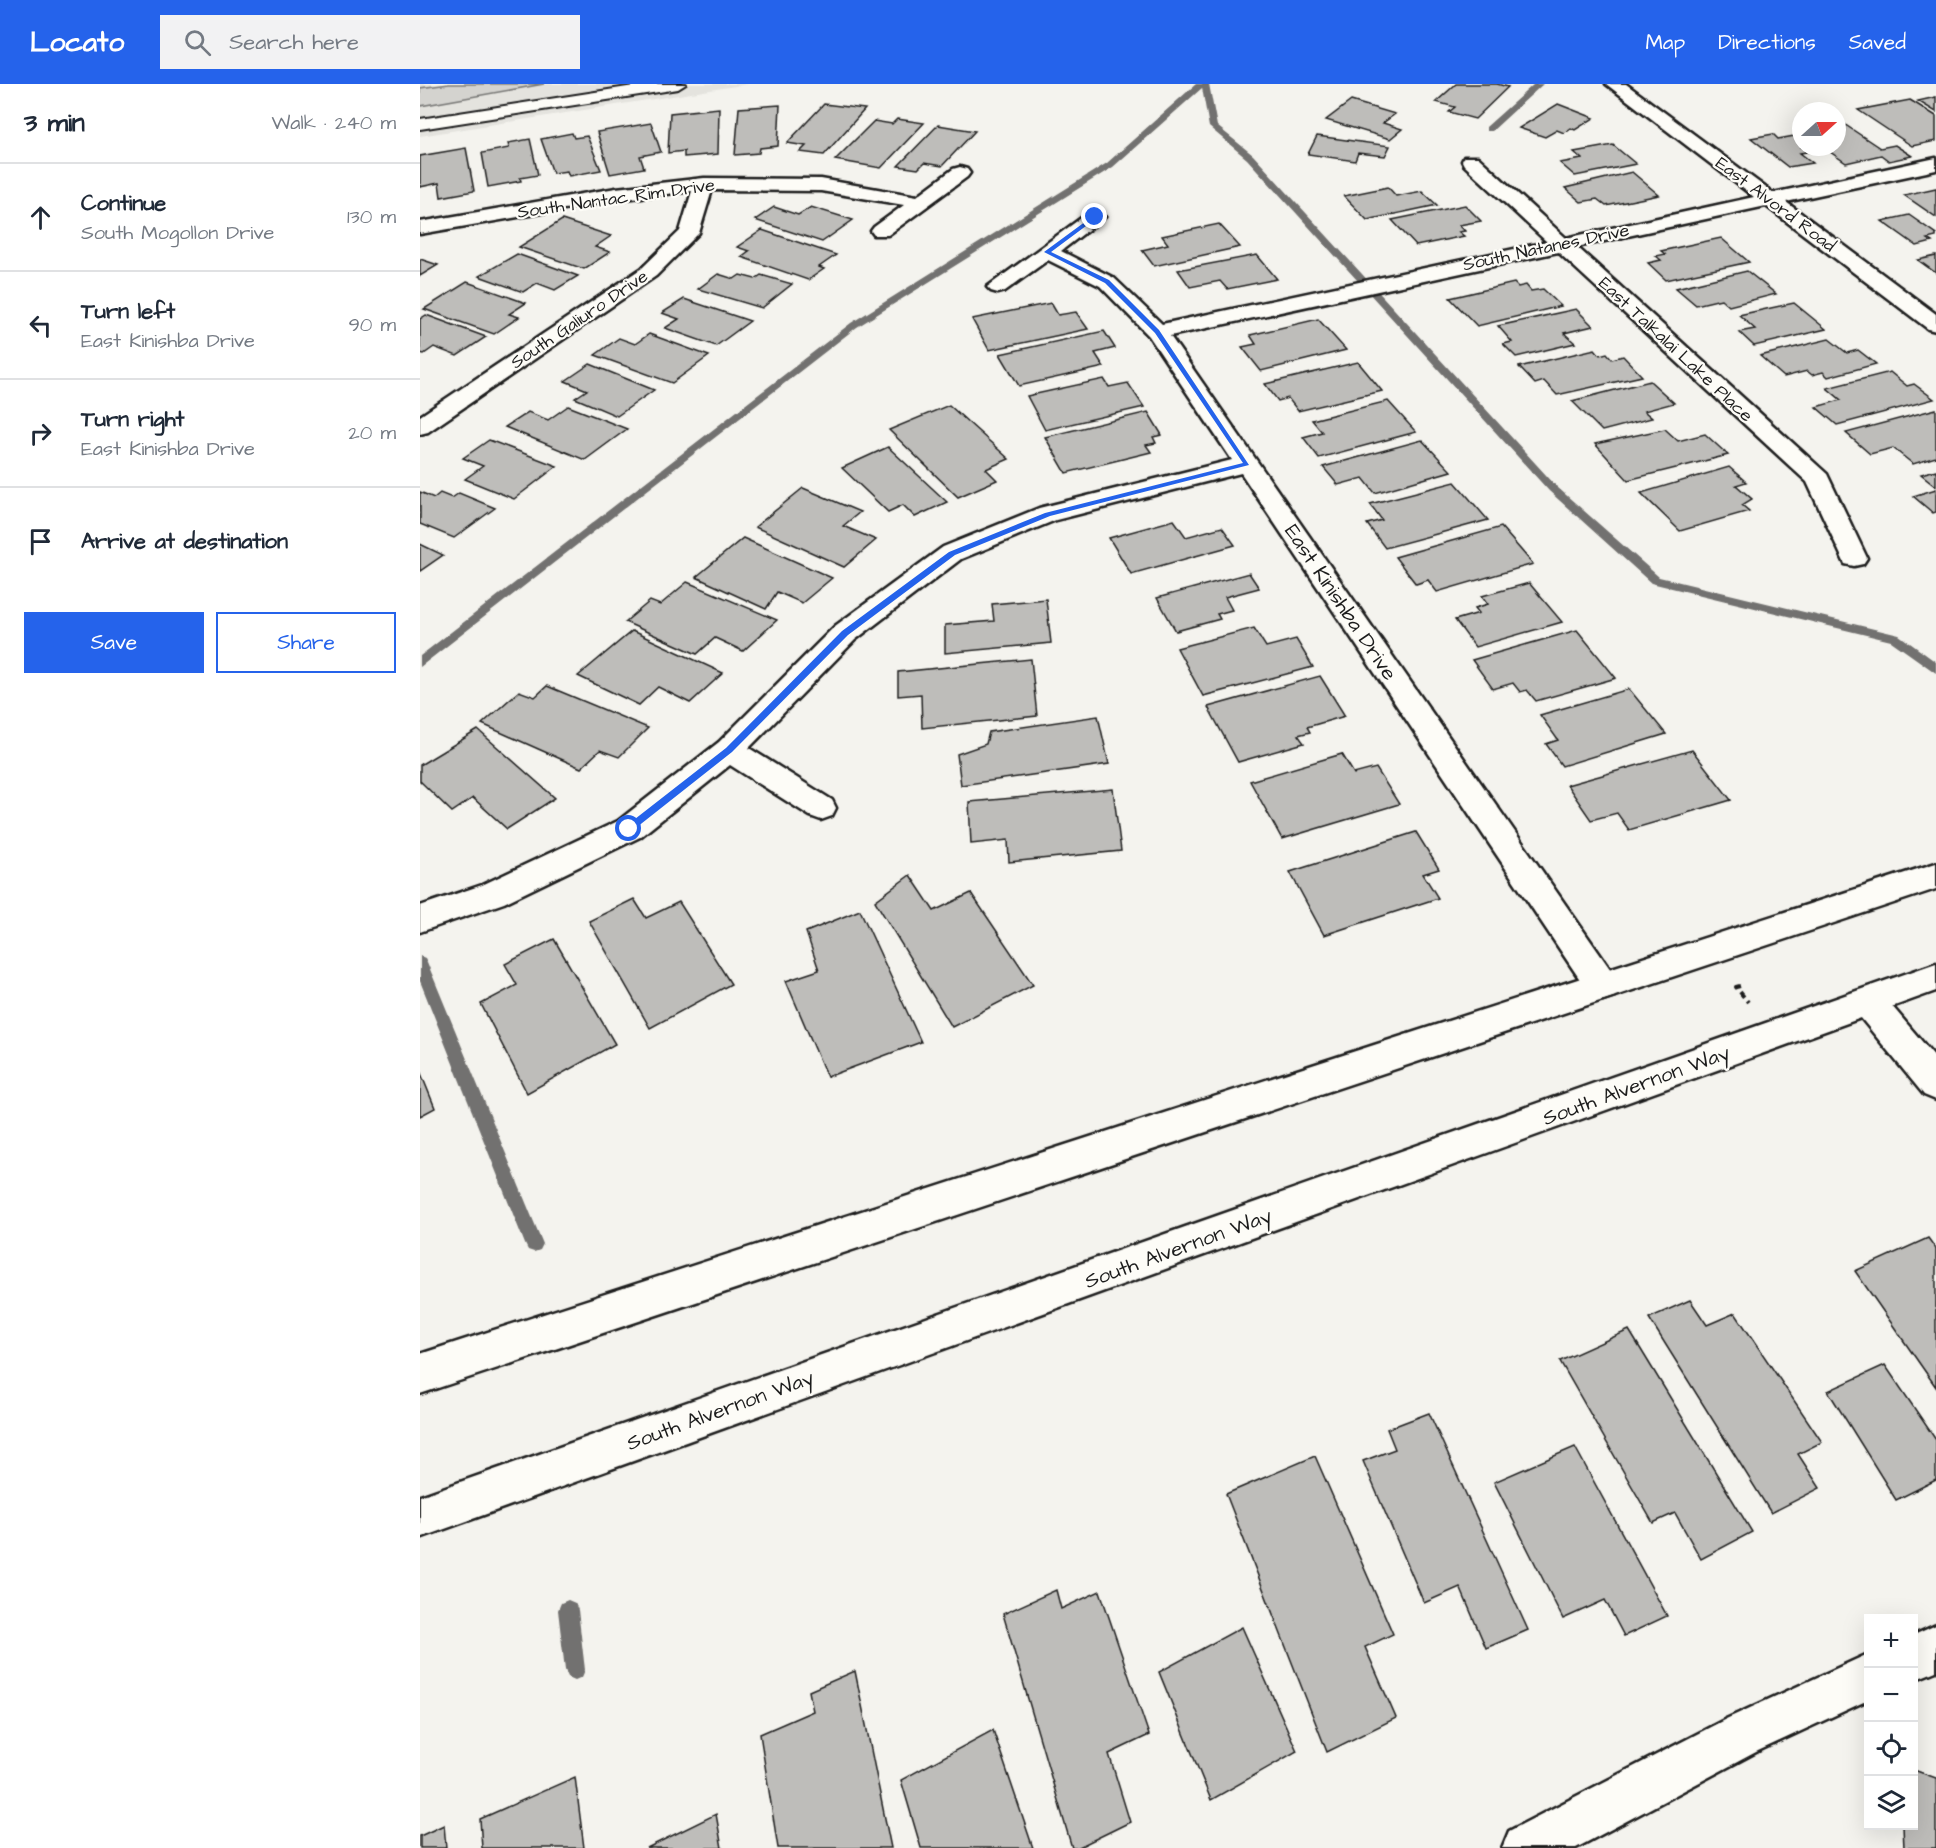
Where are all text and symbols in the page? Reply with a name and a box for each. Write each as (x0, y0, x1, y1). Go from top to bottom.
search box (160, 15, 580, 69)
text: Locato (30, 23, 124, 62)
icon: search (181, 26, 214, 59)
text: Search here (229, 27, 359, 58)
text: Map (1645, 28, 1685, 57)
text: Directions (1718, 28, 1816, 57)
text: Saved (1849, 28, 1906, 57)
north arrow (1792, 102, 1846, 156)
text: 3 min (24, 105, 85, 141)
text: Walk · 240 m (272, 109, 396, 137)
street label: East Alvord Road (1710, 151, 1841, 258)
street label: South Nantac Rim Drive (516, 172, 717, 225)
text: Continue (81, 188, 166, 219)
icon: ahead (24, 201, 57, 234)
text: 130 m (347, 203, 396, 231)
route end (1081, 203, 1107, 229)
street label: South Natanes Drive (1461, 218, 1632, 277)
text: South Mogollon Drive (81, 219, 274, 247)
street label: South Galiuro Drive (505, 264, 653, 375)
street label: East Talkalai Lake Place (1593, 271, 1759, 428)
text: Turn left (81, 296, 175, 327)
icon: left (24, 309, 57, 342)
text: 90 m (348, 311, 396, 339)
text: East Kinishba Drive (81, 327, 255, 355)
text: Turn right (81, 404, 184, 435)
icon: right (24, 417, 57, 450)
text: 20 m (348, 419, 396, 447)
text: East Kinishba Drive (81, 435, 255, 463)
street label: East Kinishba Drive (1278, 518, 1404, 686)
icon: arrive (24, 525, 57, 558)
text: Arrive at destination (81, 526, 288, 557)
button: Save (24, 612, 204, 673)
button: Share (216, 612, 396, 673)
route start (615, 815, 641, 841)
street label: South Alvernon Way (1539, 1038, 1735, 1135)
street label: South Alvernon Way (1081, 1201, 1277, 1298)
street label: South Alvernon Way (623, 1363, 819, 1460)
map controls (1864, 1614, 1918, 1830)
button: + (1864, 1614, 1918, 1668)
button: − (1864, 1668, 1918, 1722)
button: locate (1864, 1722, 1918, 1776)
button: layers (1864, 1776, 1918, 1830)

